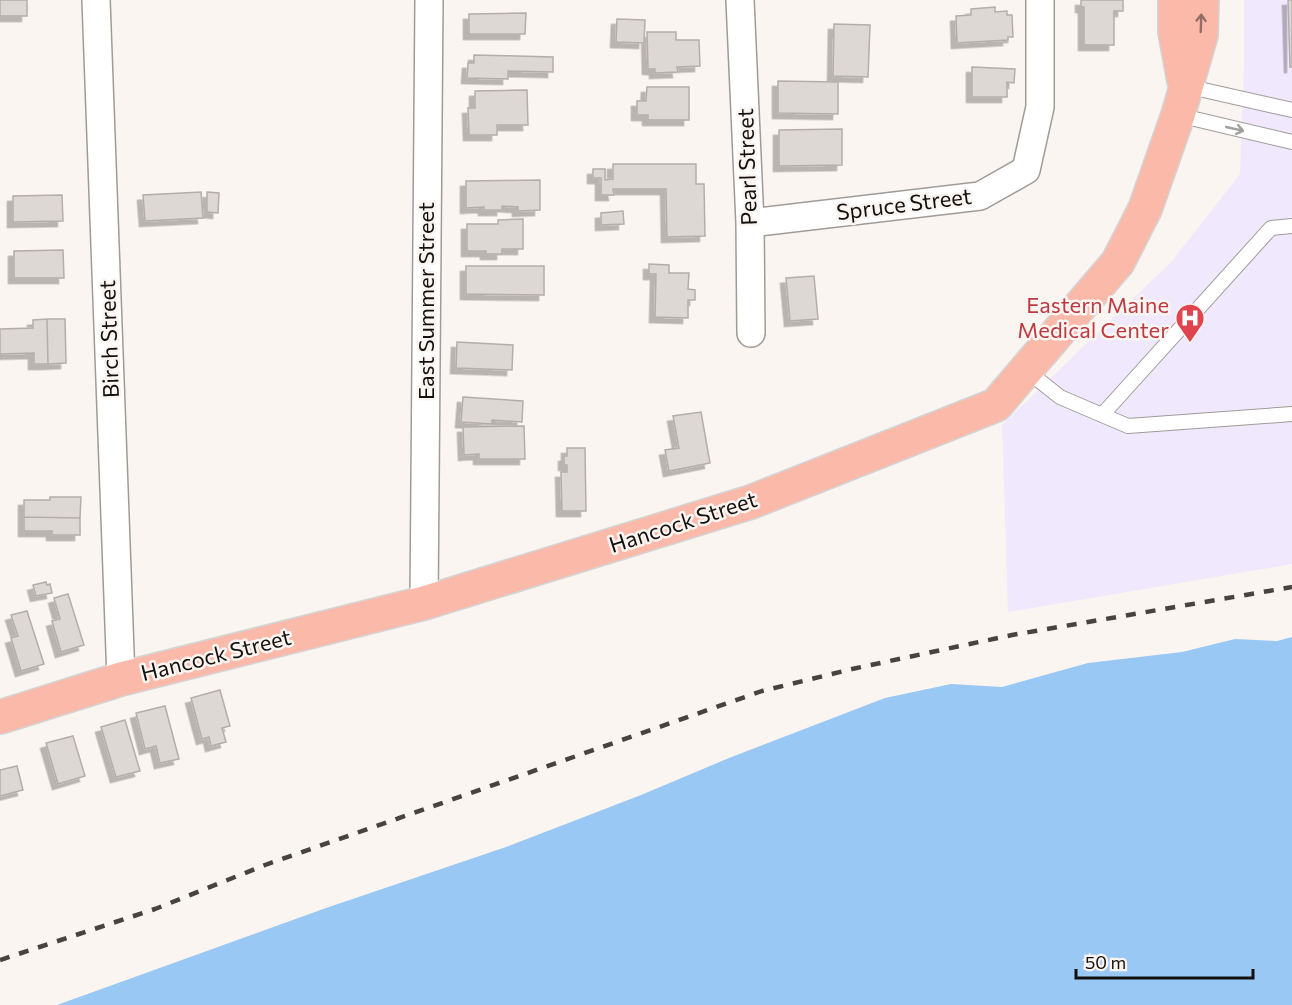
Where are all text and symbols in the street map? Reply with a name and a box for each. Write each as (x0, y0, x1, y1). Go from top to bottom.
one-way arrow (1196, 14, 1207, 34)
street label: Pearl Street (731, 108, 762, 226)
one-way arrow (1225, 123, 1244, 135)
street label: Spruce Street (835, 182, 973, 225)
street label: East Summer Street (412, 202, 439, 400)
street label: Birch Street (93, 280, 124, 399)
place label: Eastern Maine Medical Center (1017, 291, 1169, 343)
hospital icon: Eastern Maine Medical Center (1174, 302, 1206, 344)
street label: Hancock Street (606, 485, 760, 558)
street label: Hancock Street (138, 623, 294, 686)
scale bar (1076, 942, 1253, 980)
text: 50 m (1085, 951, 1126, 973)

